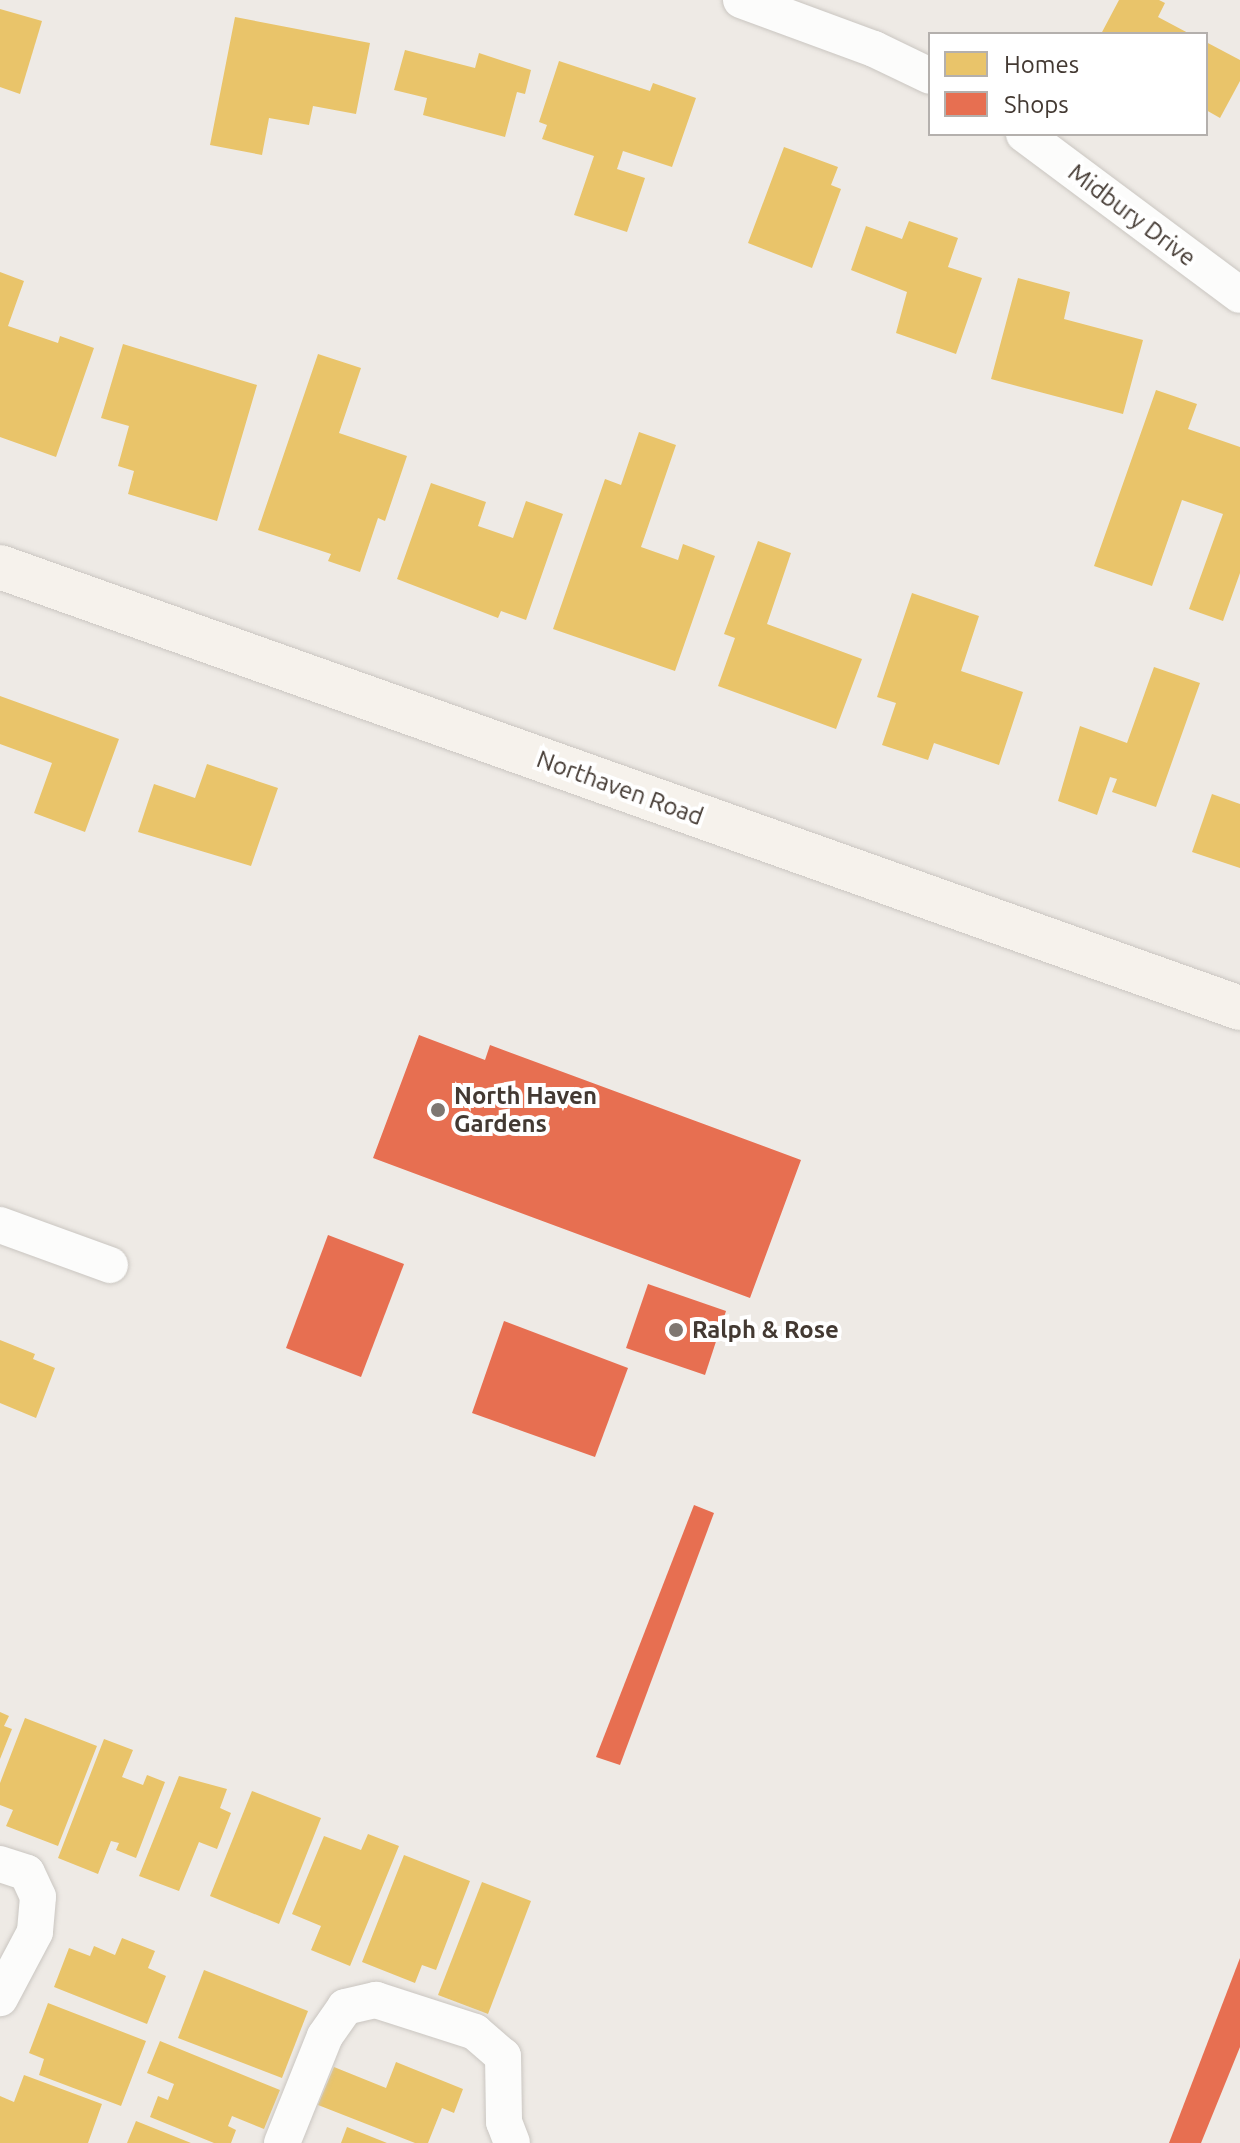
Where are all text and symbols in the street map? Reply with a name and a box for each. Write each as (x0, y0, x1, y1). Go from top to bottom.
legend (928, 32, 1208, 136)
text: Homes (1004, 51, 1079, 78)
text: Shops (1004, 91, 1069, 118)
street label: Midbury Drive (1063, 158, 1201, 272)
street label: Northaven Road (533, 745, 707, 831)
place label: North Haven Gardens (454, 1082, 597, 1138)
marker: North Haven Gardens (429, 1101, 447, 1119)
place label: Ralph & Rose (692, 1316, 839, 1344)
marker: Ralph & Rose (667, 1321, 685, 1339)

